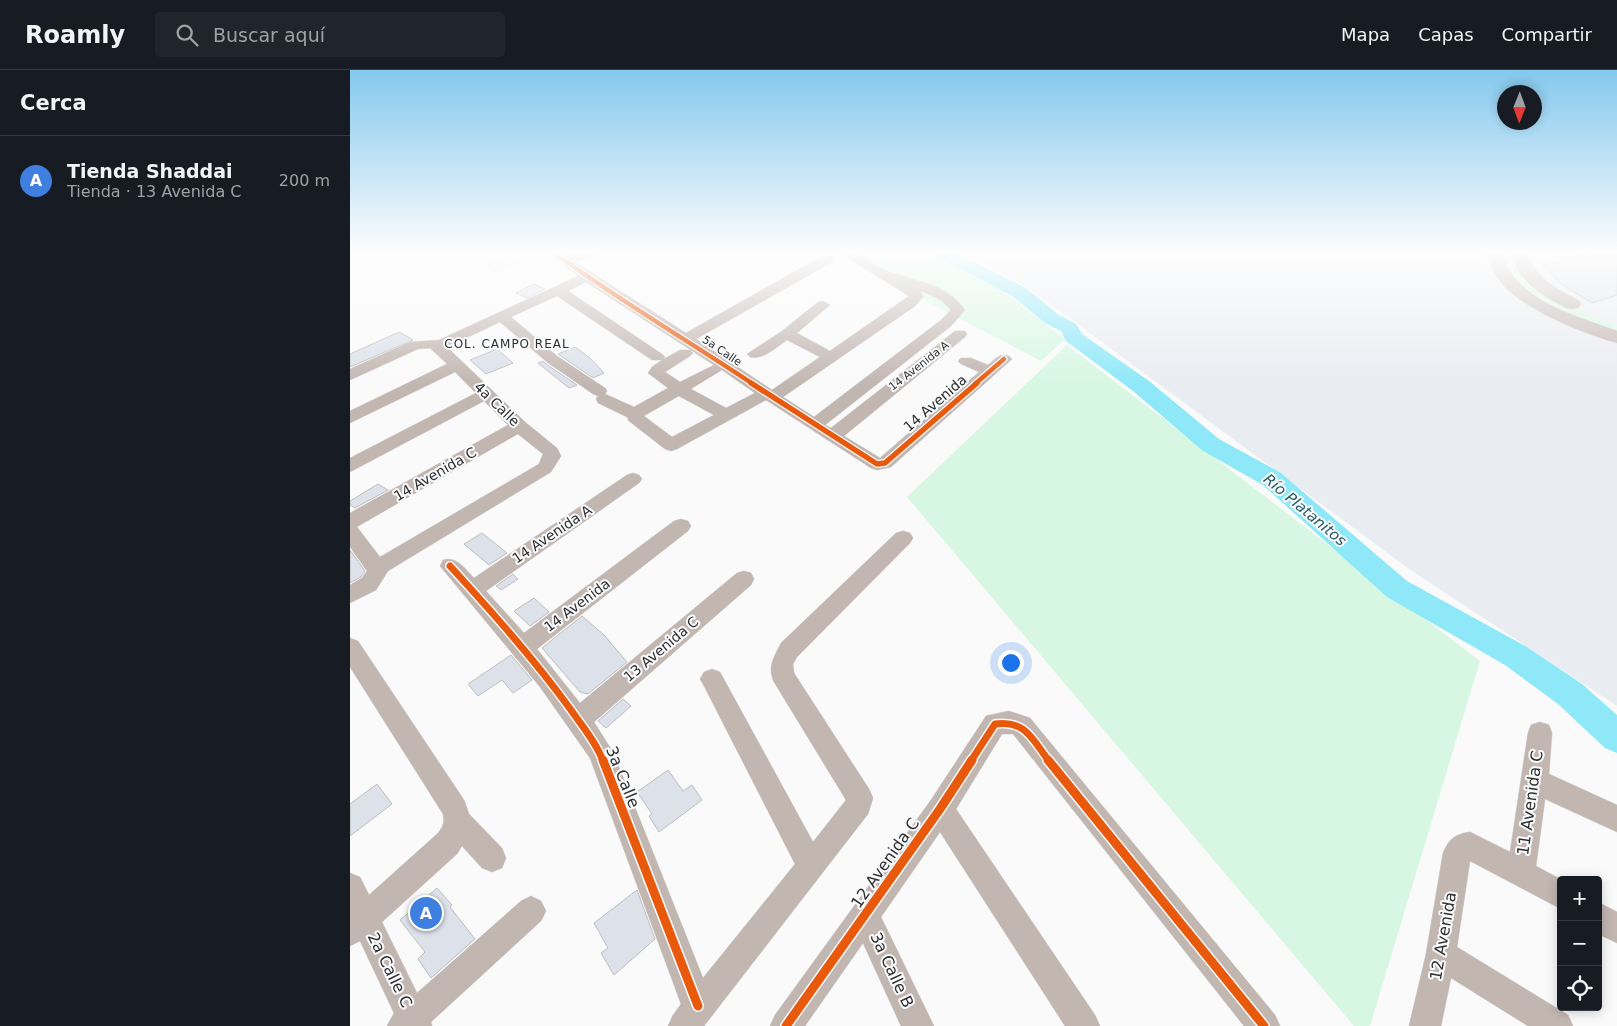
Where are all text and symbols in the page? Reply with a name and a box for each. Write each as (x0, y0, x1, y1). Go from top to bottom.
search box (155, 12, 505, 57)
text: Roamly (25, 21, 125, 49)
icon: search (173, 21, 201, 49)
text: Buscar aquí (213, 24, 325, 46)
text: Mapa (1341, 24, 1390, 45)
text: Capas (1418, 24, 1474, 45)
text: Compartir (1502, 24, 1592, 45)
north arrow (1497, 85, 1542, 130)
text: Cerca (20, 91, 87, 115)
text: Tienda Shaddai (67, 160, 233, 182)
text: A (30, 171, 42, 190)
text: 200 m (279, 171, 330, 190)
text: Tienda · 13 Avenida C (67, 182, 242, 201)
street label: 5a Calle (700, 333, 744, 369)
district label: COL. CAMPO REAL (444, 337, 570, 351)
street label: 14 Avenida A (886, 338, 952, 393)
street label: 14 Avenida (900, 371, 970, 435)
street label: 4a Calle (471, 379, 523, 429)
street label: 14 Avenida C (391, 444, 479, 504)
water label: Río Platanitos (1260, 470, 1350, 550)
street label: 14 Avenida A (509, 501, 595, 566)
street label: 14 Avenida (541, 575, 613, 635)
street label: 13 Avenida C (620, 613, 702, 685)
your location (998, 650, 1024, 676)
street label: 3a Calle (602, 743, 644, 811)
street label: 11 Avenida C (1513, 749, 1547, 857)
street label: 12 Avenida C (847, 814, 923, 912)
map controls (1557, 876, 1602, 1011)
button: + (1557, 876, 1602, 921)
street label: 12 Avenida (1426, 890, 1460, 982)
pin: A (410, 894, 442, 932)
button: − (1557, 921, 1602, 966)
street label: 2a Calle C (364, 929, 416, 1011)
street label: 3a Calle B (866, 929, 918, 1011)
button: locate (1557, 966, 1602, 1011)

